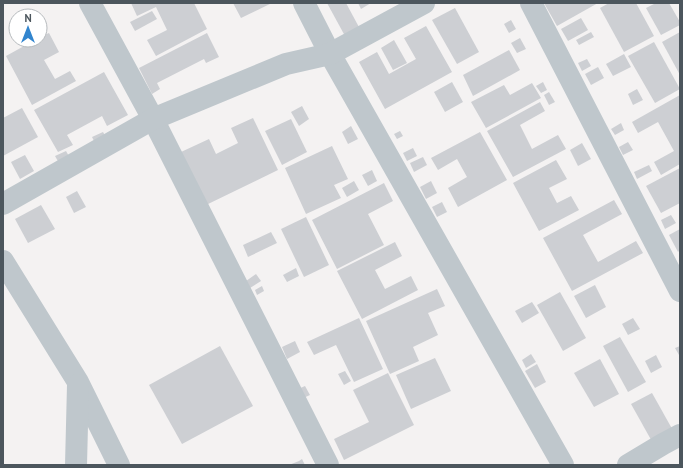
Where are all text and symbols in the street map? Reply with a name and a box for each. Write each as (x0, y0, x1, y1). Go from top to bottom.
north arrow (8, 8, 48, 48)
text: N (24, 11, 32, 25)

